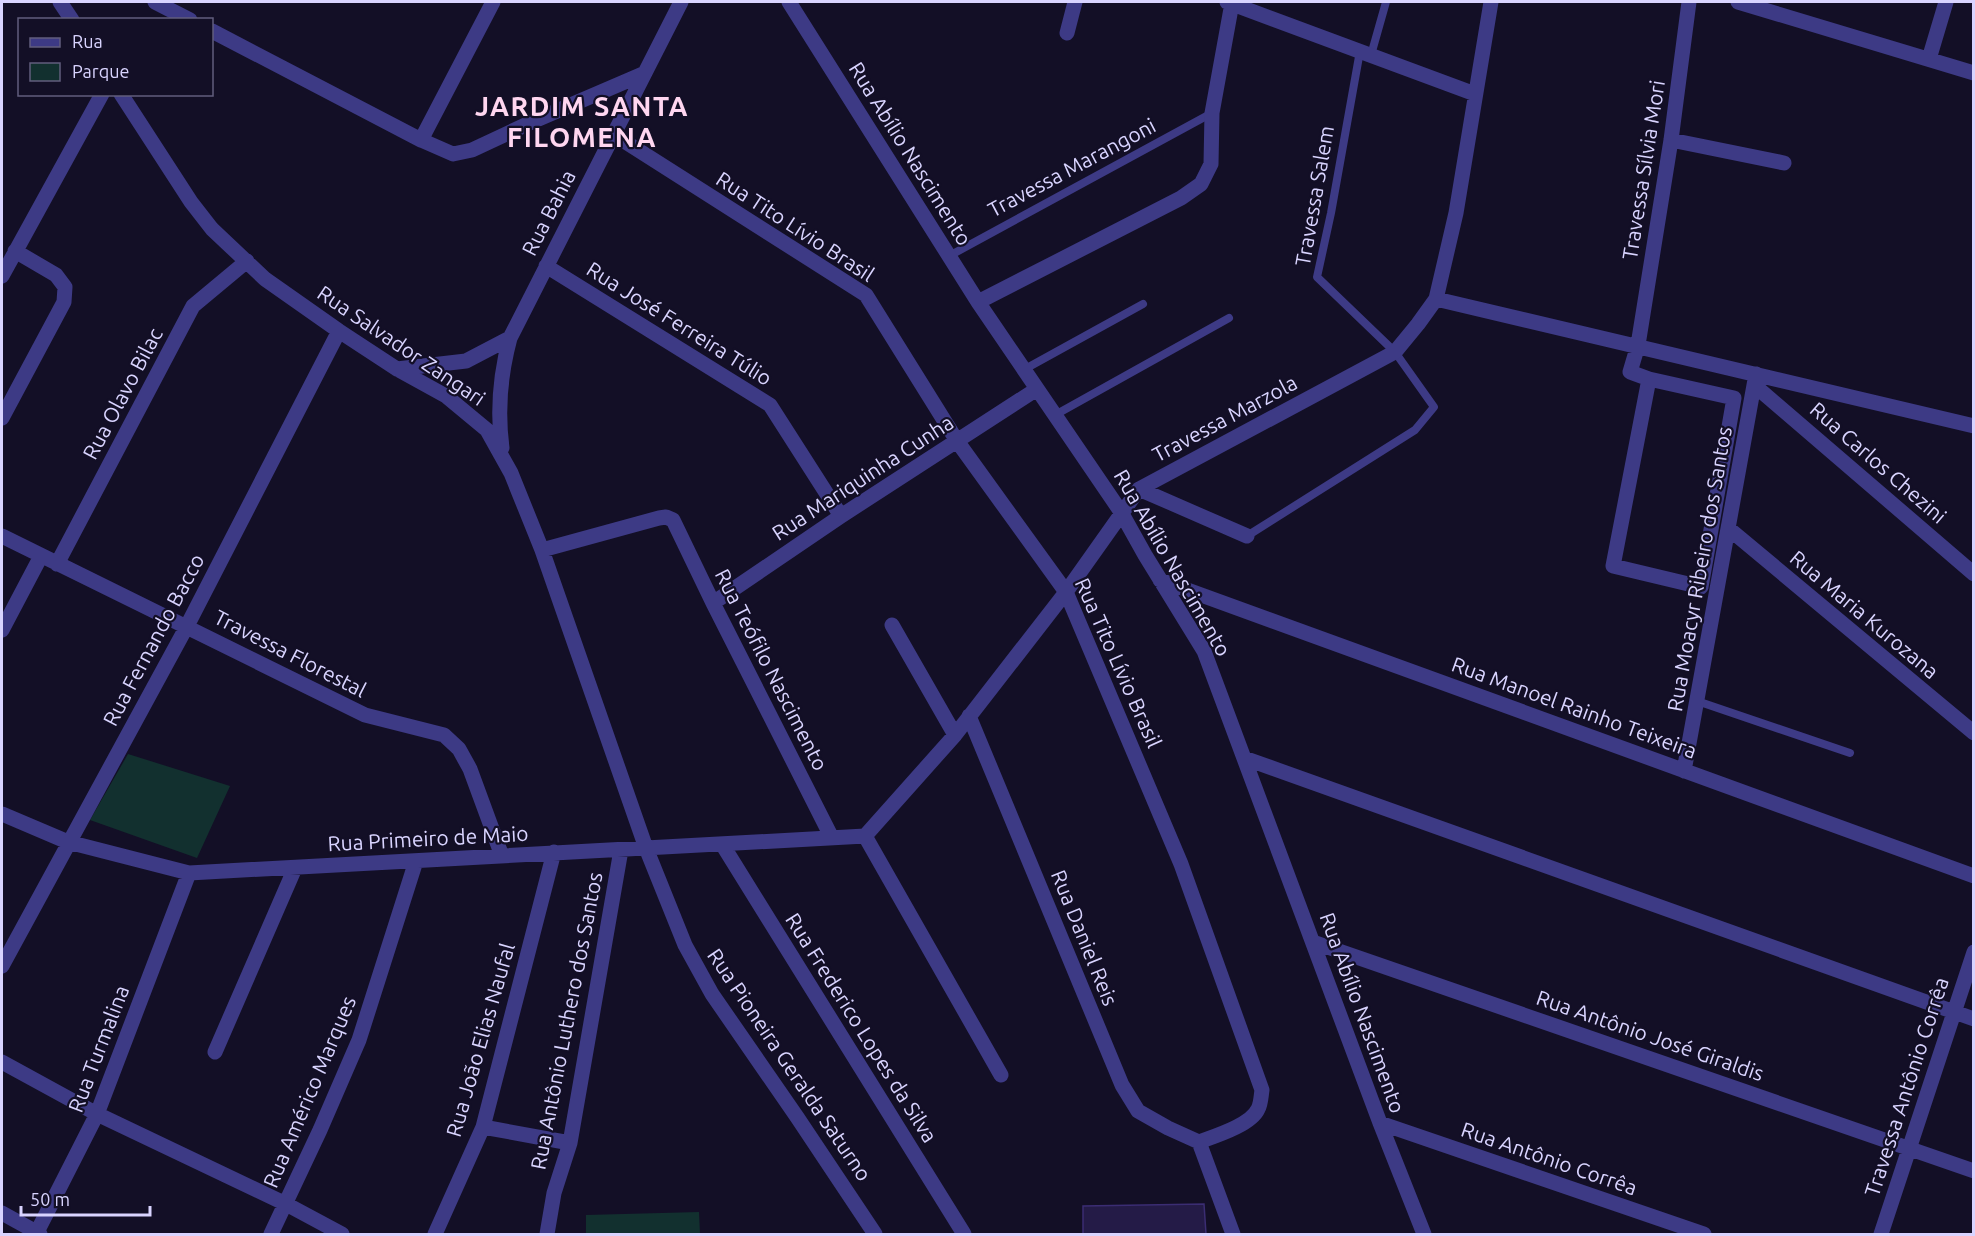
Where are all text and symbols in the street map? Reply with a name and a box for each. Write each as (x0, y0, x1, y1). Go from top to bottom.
legend (18, 18, 213, 96)
text: Rua (72, 31, 103, 51)
street label: Rua Abílio Nascimento (845, 57, 977, 249)
text: Parque (72, 61, 129, 81)
street label: Travessa Sílvia Mori (1617, 78, 1669, 261)
district label: JARDIM SANTA FILOMENA (475, 91, 689, 152)
street label: Travessa Marangoni (984, 113, 1160, 221)
street label: Travessa Salem (1290, 124, 1338, 268)
street label: Rua Bahia (516, 166, 580, 259)
street label: Rua Tito Lívio Brasil (712, 166, 879, 286)
street label: Rua José Ferreira Túlio (583, 256, 776, 390)
street label: Rua Salvador Zangari (313, 280, 490, 410)
street label: Rua Olavo Bilac (77, 324, 167, 463)
street label: Travessa Marzola (1148, 370, 1301, 466)
street label: Rua Carlos Chezini (1806, 397, 1952, 528)
street label: Rua Mariquinha Cunha (767, 410, 958, 545)
street label: Rua Moacyr Ribeiro dos Santos (1662, 424, 1736, 713)
street label: Rua Abílio Nascimento (1110, 465, 1236, 660)
street label: Rua Maria Kurozana (1786, 545, 1944, 683)
street label: Rua Fernando Bacco (98, 549, 209, 730)
street label: Rua Teófilo Nascimento (711, 565, 833, 774)
street label: Rua Tito Lívio Brasil (1071, 574, 1167, 751)
street label: Travessa Florestal (210, 604, 370, 702)
street label: Rua Manoel Rainho Teixeira (1449, 651, 1700, 763)
street label: Rua Primeiro de Maio (327, 821, 529, 855)
street label: Rua Daniel Reis (1047, 866, 1123, 1009)
street label: Rua Antônio Luthero dos Santos (525, 870, 607, 1172)
street label: Rua Frederico Lopes da Silva (781, 908, 942, 1147)
street label: Rua Abílio Nascimento (1316, 909, 1410, 1116)
street label: Rua João Elias Naufal (441, 940, 519, 1139)
street label: Rua Pioneira Geralda Saturno (703, 944, 877, 1185)
street label: Travessa Antônio Corrêa (1859, 974, 1953, 1199)
street label: Rua Turmalina (63, 982, 133, 1116)
street label: Rua Antônio José Giraldis (1533, 985, 1767, 1085)
street label: Rua Américo Marques (258, 992, 360, 1191)
street label: Rua Antônio Corrêa (1458, 1117, 1640, 1199)
scale bar (21, 1179, 150, 1217)
text: 50 m (30, 1189, 70, 1209)

